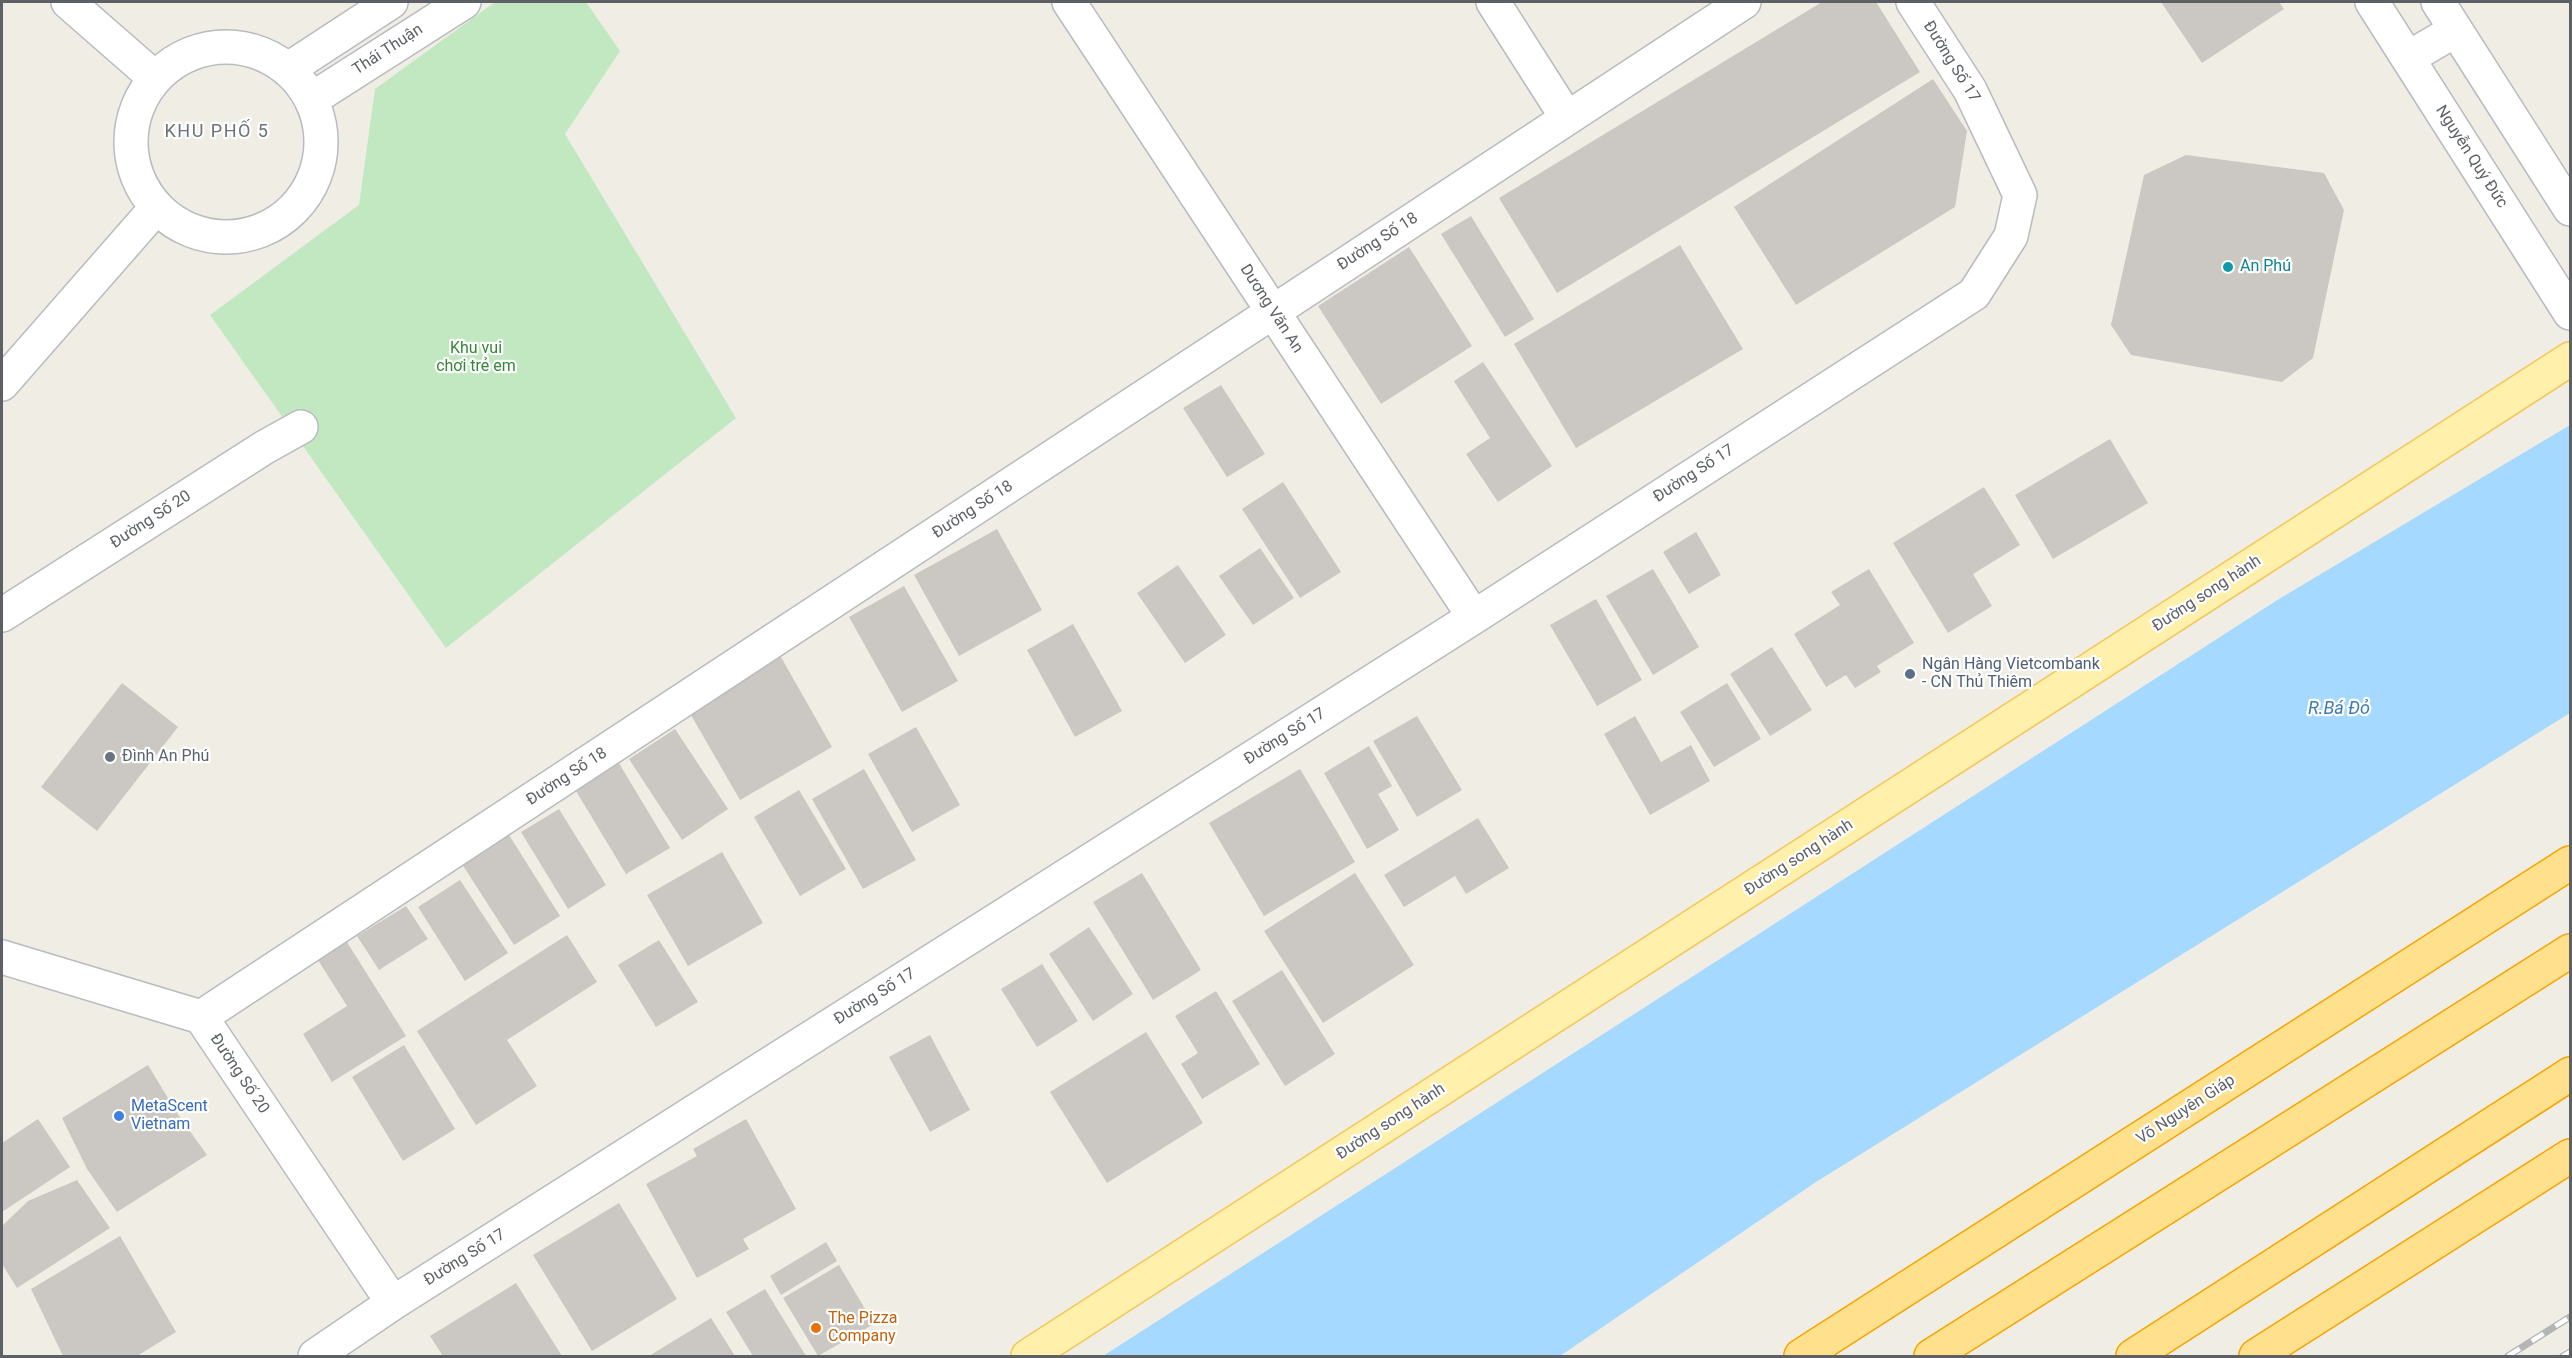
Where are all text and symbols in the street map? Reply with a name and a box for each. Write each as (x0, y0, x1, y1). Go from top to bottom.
street label: Đường Số 17 (1918, 18, 1984, 106)
street label: Thái Thuận (349, 20, 427, 80)
street label: Nguyễn Quý Đức (2431, 102, 2511, 212)
district label: KHU PHỐ 5 (165, 121, 269, 143)
street label: Đường Số 18 (1334, 209, 1422, 275)
place label: An Phú (2240, 257, 2291, 277)
marker: An Phú (2221, 260, 2235, 274)
street label: Dương Văn An (1235, 261, 1307, 357)
park label: Khu vui chơi trẻ em (436, 339, 516, 377)
street label: Đường Số 17 (1650, 441, 1738, 507)
street label: Đường Số 18 (929, 477, 1017, 543)
street label: Đường Số 20 (107, 487, 195, 553)
street label: Đường song hành (2149, 552, 2265, 636)
place label: Ngân Hàng Vietcombank - CN Thủ Thiêm (1922, 655, 2100, 693)
marker: Ngân Hàng Vietcombank - CN Thủ Thiêm (1903, 667, 1917, 681)
water label: R.Bá Đỏ (2308, 698, 2370, 720)
street label: Đường Số 17 (1241, 704, 1329, 770)
street label: Đường Số 18 (523, 744, 611, 810)
place label: Đình An Phú (122, 747, 209, 767)
marker: Đình An Phú (103, 750, 117, 764)
street label: Đường song hành (1741, 816, 1857, 900)
street label: Đường Số 17 (831, 964, 919, 1030)
street label: Đường Số 20 (205, 1030, 273, 1118)
street label: Võ Nguyên Giáp (2133, 1071, 2239, 1149)
street label: Đường song hành (1333, 1080, 1449, 1164)
place label: MetaScent Vietnam (131, 1097, 208, 1135)
marker: MetaScent Vietnam (112, 1109, 126, 1123)
street label: Đường Số 17 (421, 1225, 509, 1291)
place label: The Pizza Company (828, 1309, 897, 1347)
marker: The Pizza Company (809, 1321, 823, 1335)

